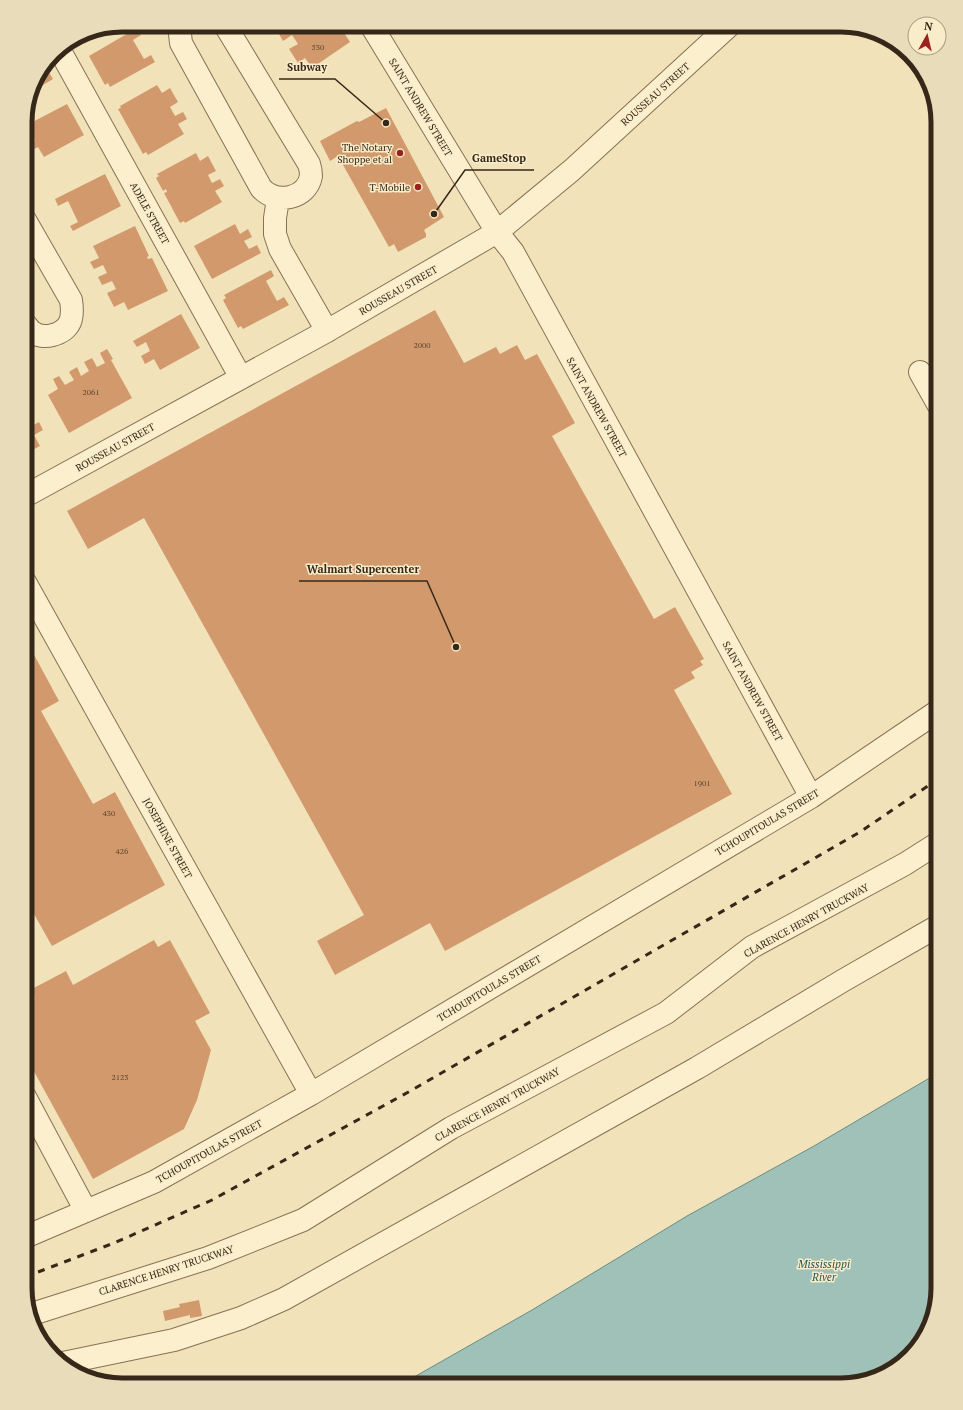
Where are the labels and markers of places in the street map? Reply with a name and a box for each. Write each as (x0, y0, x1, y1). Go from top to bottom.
callout: Subway (279, 56, 335, 79)
place label: The Notary Shoppe et al (337, 141, 393, 166)
callout: GameStop (465, 147, 534, 170)
marker: The Notary Shoppe et al (395, 148, 405, 158)
place label: T-Mobile (369, 181, 410, 194)
marker: T-Mobile (413, 182, 423, 192)
callout: Walmart Supercenter (299, 558, 427, 581)

